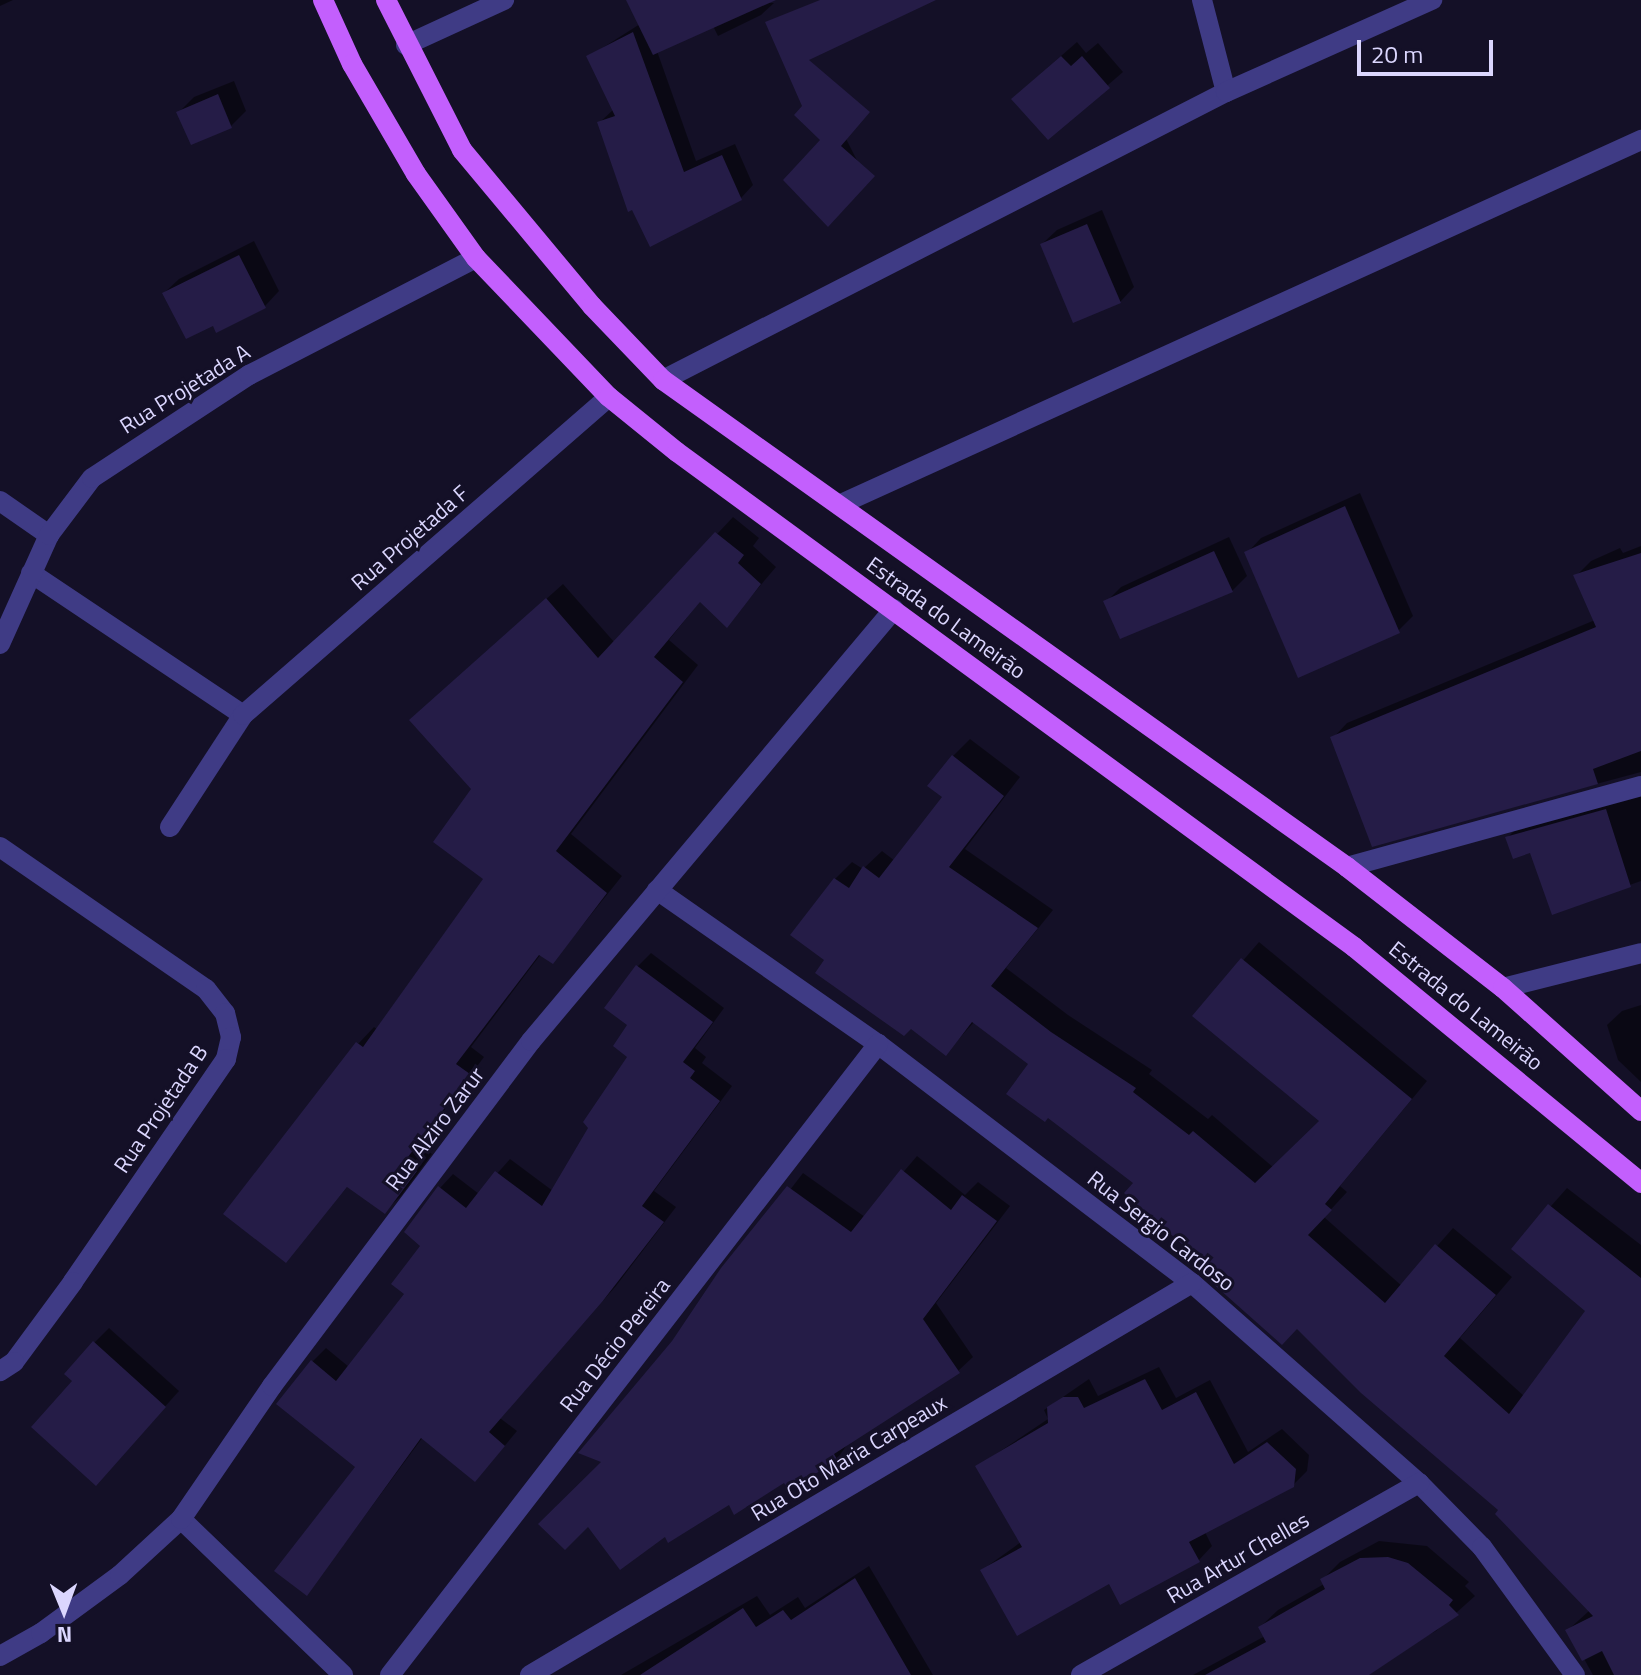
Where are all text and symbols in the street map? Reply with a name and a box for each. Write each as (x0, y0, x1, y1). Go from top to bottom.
scale bar (1361, 24, 1497, 74)
text: 20 m (1371, 36, 1423, 72)
street label: Rua Projetada A (115, 339, 255, 439)
street label: Rua Projetada F (346, 480, 474, 596)
street label: Estrada do Lameirão (861, 551, 1031, 685)
street label: Estrada do Lameirão (1384, 936, 1548, 1076)
street label: Rua Projetada B (108, 1040, 214, 1178)
street label: Rua Alziro Zarur (380, 1062, 490, 1196)
street label: Rua Sergio Cardoso (1082, 1165, 1240, 1297)
street label: Rua Décio Pereira (554, 1273, 676, 1417)
street label: Rua Oto Maria Carpeaux (746, 1389, 952, 1527)
street label: Rua Artur Chelles (1162, 1507, 1314, 1609)
north arrow (24, 1571, 104, 1651)
text: N (56, 1618, 72, 1652)

